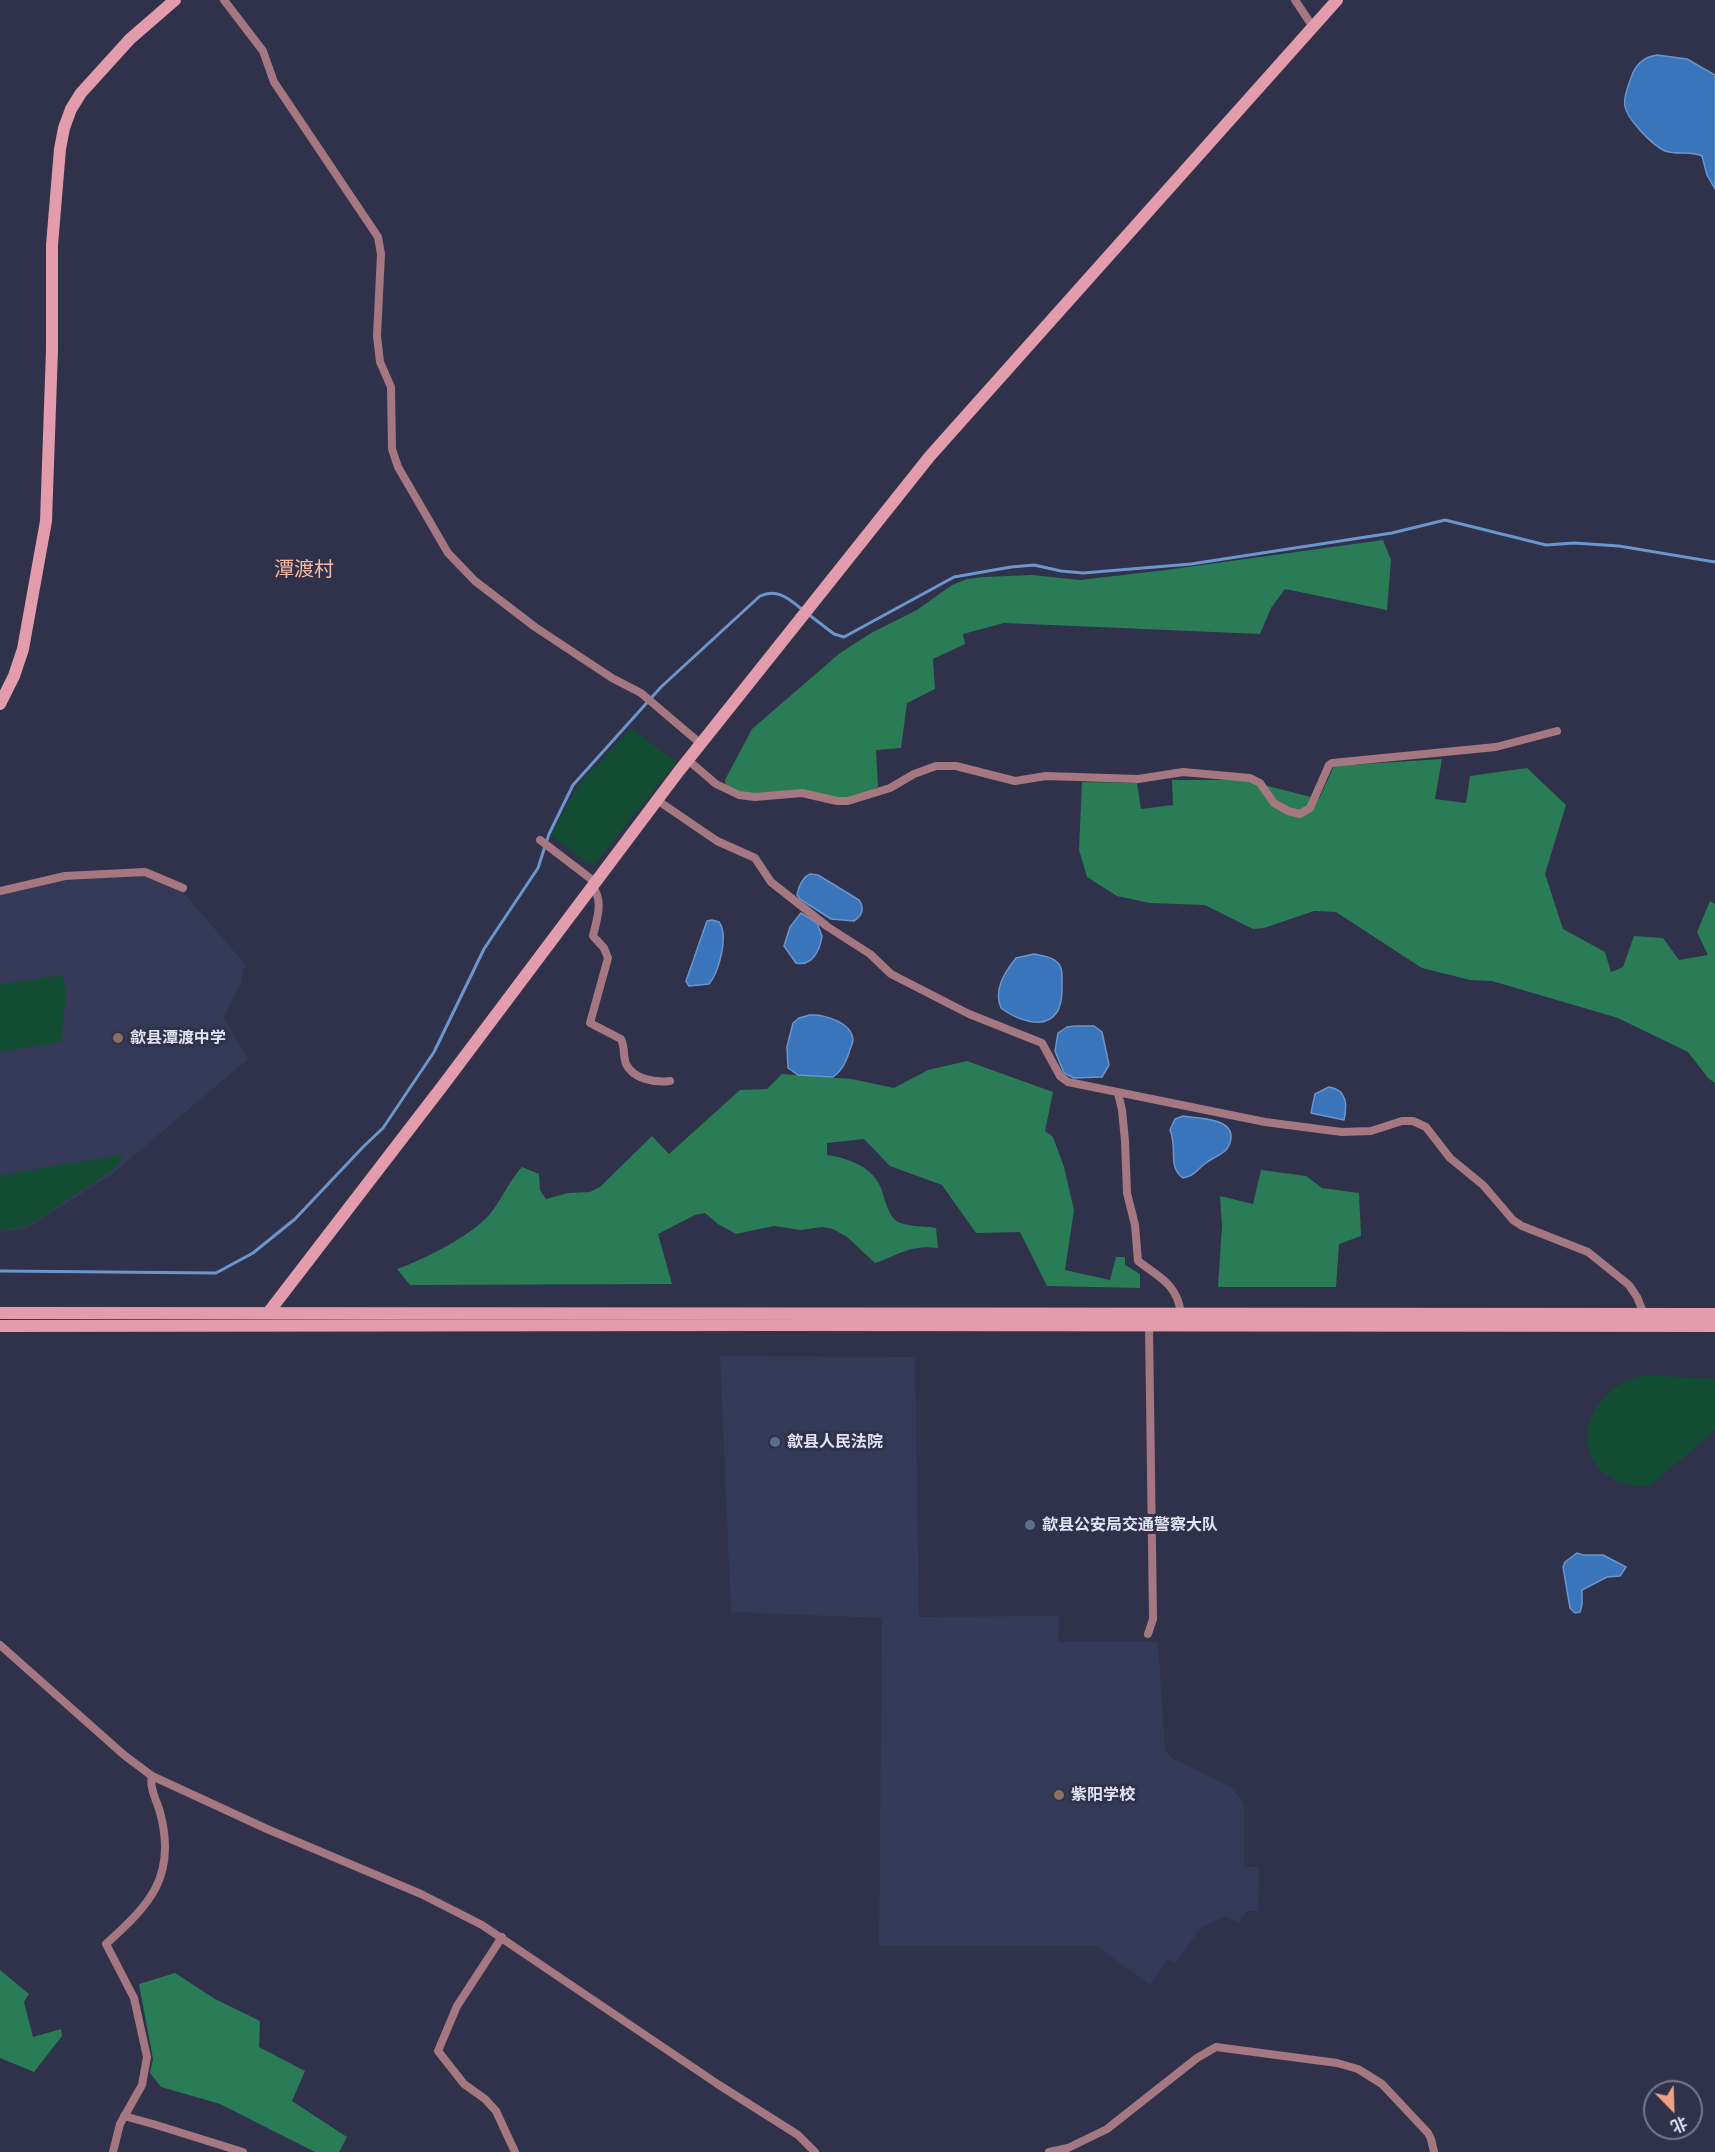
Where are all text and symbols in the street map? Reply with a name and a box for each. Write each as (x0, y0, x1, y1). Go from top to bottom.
district label: 潭渡村 (274, 557, 334, 581)
place label: 歙县潭渡中学 (130, 1028, 226, 1048)
marker: 歙县潭渡中学 (111, 1031, 125, 1045)
place label: 歙县人民法院 (787, 1432, 883, 1452)
marker: 歙县人民法院 (768, 1435, 782, 1449)
place label: 歙县公安局交通警察大队 (1042, 1515, 1218, 1535)
marker: 歙县公安局交通警察大队 (1023, 1518, 1037, 1532)
place label: 紫阳学校 (1071, 1785, 1135, 1805)
marker: 紫阳学校 (1052, 1788, 1066, 1802)
north arrow (1643, 2080, 1703, 2140)
text: 北 (1668, 2113, 1690, 2136)

